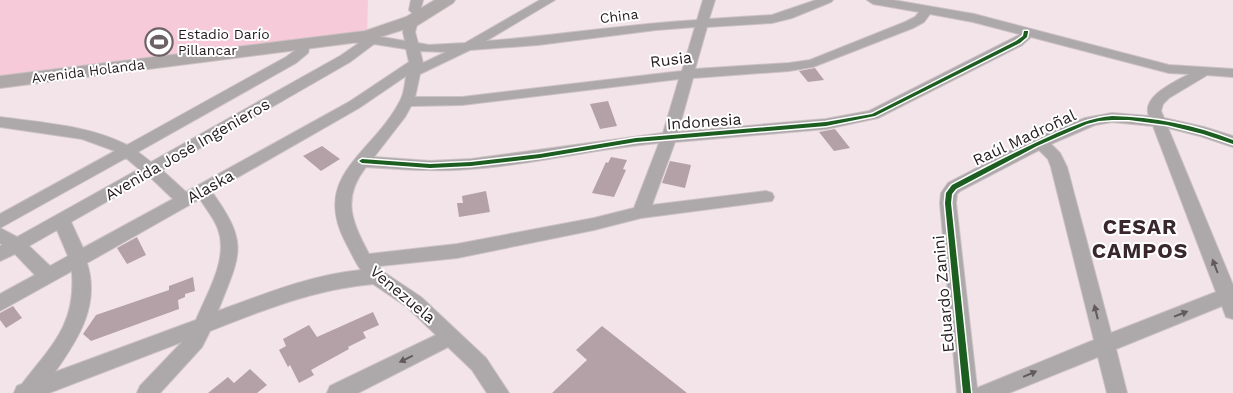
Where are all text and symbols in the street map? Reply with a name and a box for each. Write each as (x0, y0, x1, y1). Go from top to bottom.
street label: China (599, 6, 639, 26)
place label: Estadio Darío Pillancar (178, 26, 270, 58)
sports icon: Estadio Darío Pillancar (144, 27, 174, 57)
street label: Rusia (649, 48, 693, 71)
street label: Avenida Holanda (31, 56, 146, 86)
street label: Avenida José Ingenieros (101, 94, 273, 204)
street label: Raúl Madroñal (970, 105, 1079, 170)
street label: Indonesia (666, 109, 742, 134)
street label: Alaska (183, 166, 237, 207)
district label: CESAR CAMPOS (1092, 214, 1188, 263)
street label: Eduardo Zanini (929, 235, 958, 353)
one-way arrow (1211, 258, 1219, 273)
street label: Venezuela (366, 262, 439, 327)
one-way arrow (1092, 304, 1100, 319)
one-way arrow (1173, 309, 1188, 317)
one-way arrow (399, 355, 413, 363)
one-way arrow (1023, 370, 1037, 378)

